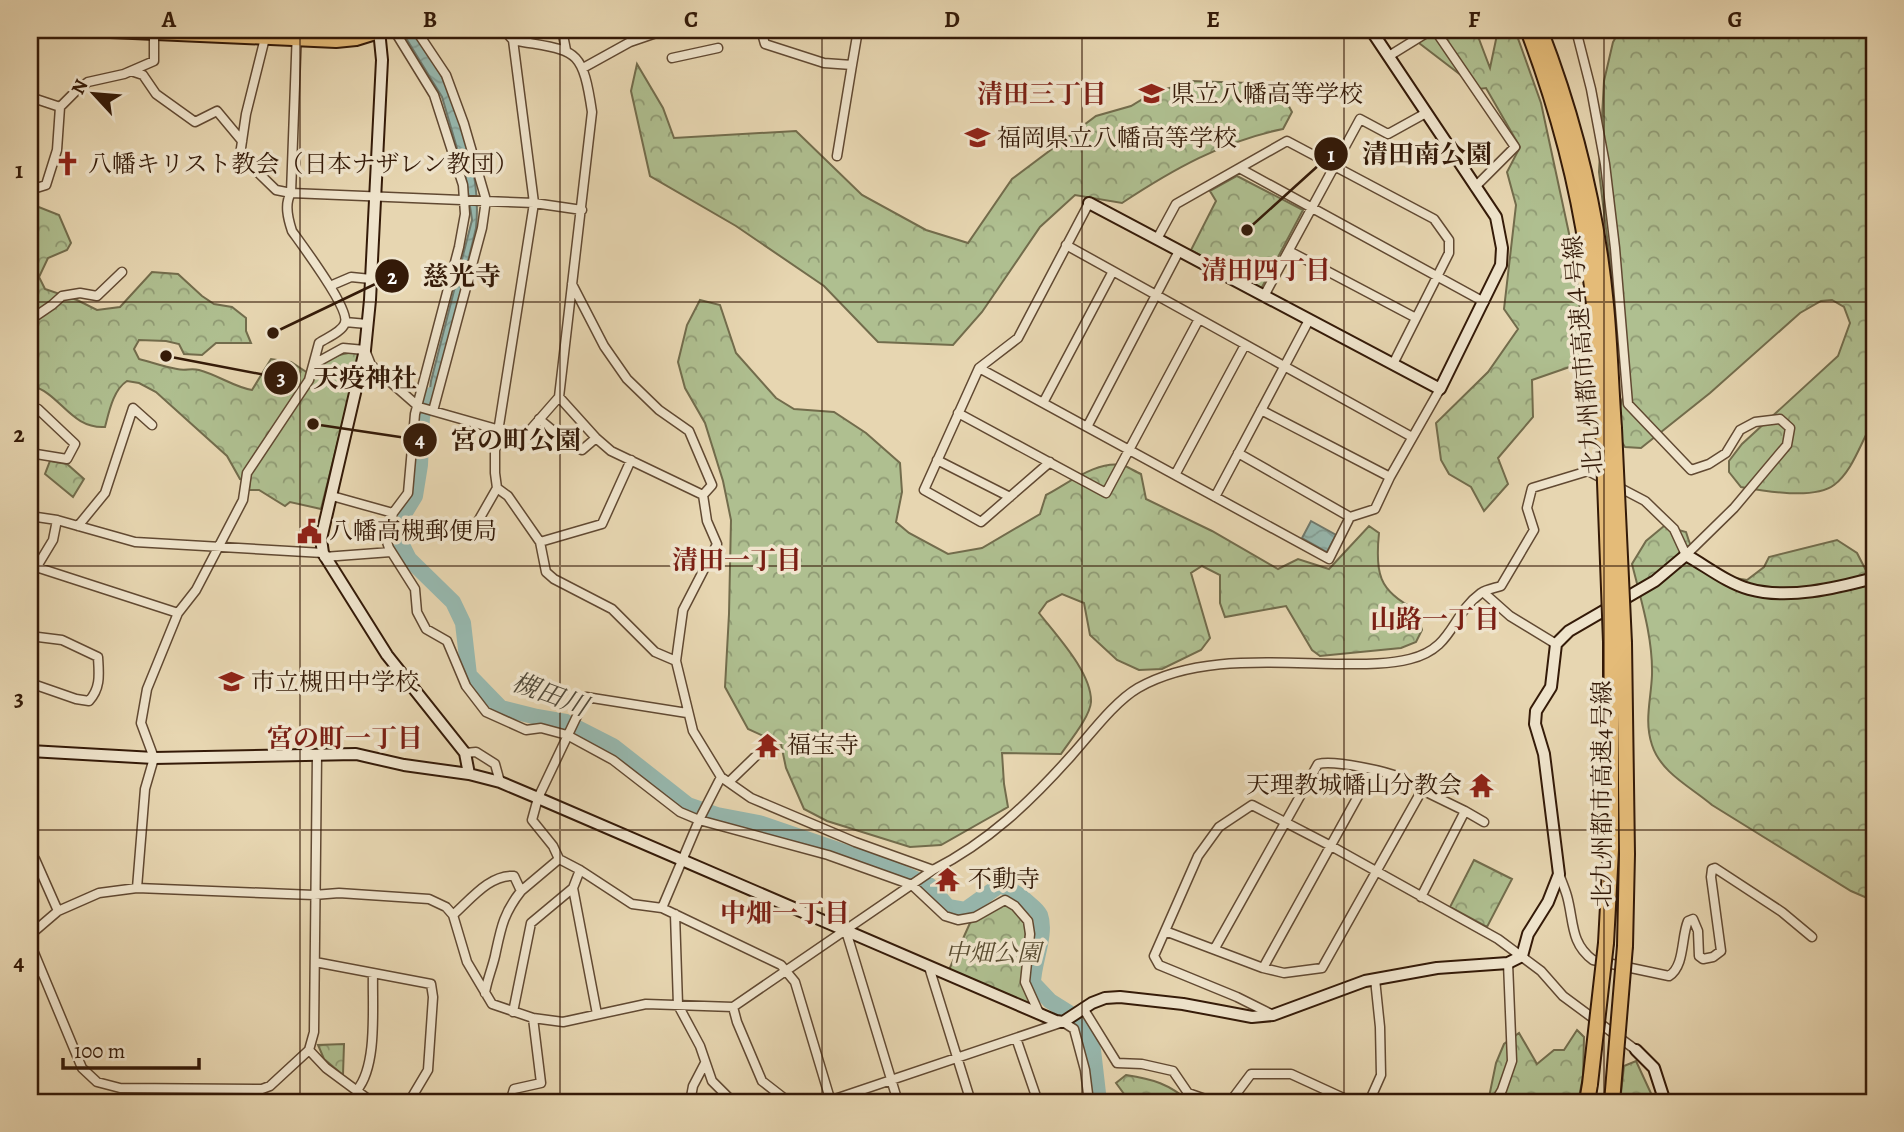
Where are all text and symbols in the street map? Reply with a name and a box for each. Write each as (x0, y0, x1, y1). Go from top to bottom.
text: A (161, 4, 177, 35)
text: B (423, 4, 437, 35)
text: C (684, 4, 698, 35)
text: D (944, 4, 960, 35)
text: E (1206, 4, 1220, 35)
text: F (1468, 4, 1481, 35)
text: G (1727, 4, 1743, 35)
north arrow (60, 60, 130, 130)
text: N (65, 75, 94, 99)
district label: 清田三丁目 (977, 77, 1107, 112)
place label: 県立八幡高等学校 (1171, 78, 1363, 110)
school or university icon: 県立八幡高等学校 (1137, 80, 1165, 108)
place label: 福岡県立八幡高等学校 (997, 122, 1237, 154)
school or university icon: 福岡県立八幡高等学校 (963, 124, 991, 152)
callout: 清田南公園 (1313, 131, 1506, 178)
text: 清田南公園 (1362, 137, 1492, 172)
text: 1 (1327, 141, 1335, 169)
place label: 八幡キリスト教会（日本ナザレン教団） (88, 148, 518, 180)
church icon: 八幡キリスト教会（日本ナザレン教団） (54, 150, 82, 178)
text: 1 (15, 155, 23, 186)
street label: 北九州都市高速４号線 (1557, 234, 1609, 476)
callout: 慈光寺 (374, 253, 515, 300)
district label: 清田四丁目 (1201, 253, 1331, 288)
text: 慈光寺 (423, 259, 501, 294)
text: 2 (387, 263, 397, 291)
callout: 天疫神社 (264, 354, 431, 401)
text: 天疫神社 (313, 361, 417, 396)
text: 3 (276, 364, 286, 392)
callout: 宮の町公園 (402, 416, 595, 463)
text: 2 (13, 419, 25, 450)
text: 宮の町公園 (451, 423, 581, 458)
text: 4 (415, 426, 425, 454)
place label: 八幡高槻郵便局 (329, 515, 497, 547)
public building icon: 八幡高槻郵便局 (295, 517, 323, 545)
district label: 清田一丁目 (672, 543, 802, 578)
district label: 山路一丁目 (1370, 602, 1500, 637)
water label: 槻田川 (507, 665, 595, 725)
place label: 市立槻田中学校 (251, 666, 419, 698)
school or university icon: 市立槻田中学校 (217, 668, 245, 696)
street label: 北九州都市高速4号線 (1586, 681, 1618, 907)
text: 3 (14, 683, 24, 714)
district label: 宮の町一丁目 (267, 721, 423, 756)
place label: 福宝寺 (787, 729, 859, 761)
temple icon: 福宝寺 (753, 731, 781, 759)
place label: 天理教城幡山分教会 (1246, 769, 1462, 801)
temple icon: 天理教城幡山分教会 (1468, 771, 1496, 799)
place label: 不動寺 (968, 863, 1040, 895)
temple icon: 不動寺 (934, 865, 962, 893)
district label: 中畑一丁目 (720, 896, 850, 931)
park label: 中畑公園 (945, 937, 1045, 969)
text: 4 (14, 947, 25, 978)
scale bar (63, 1027, 200, 1071)
text: 100 m (74, 1037, 125, 1065)

